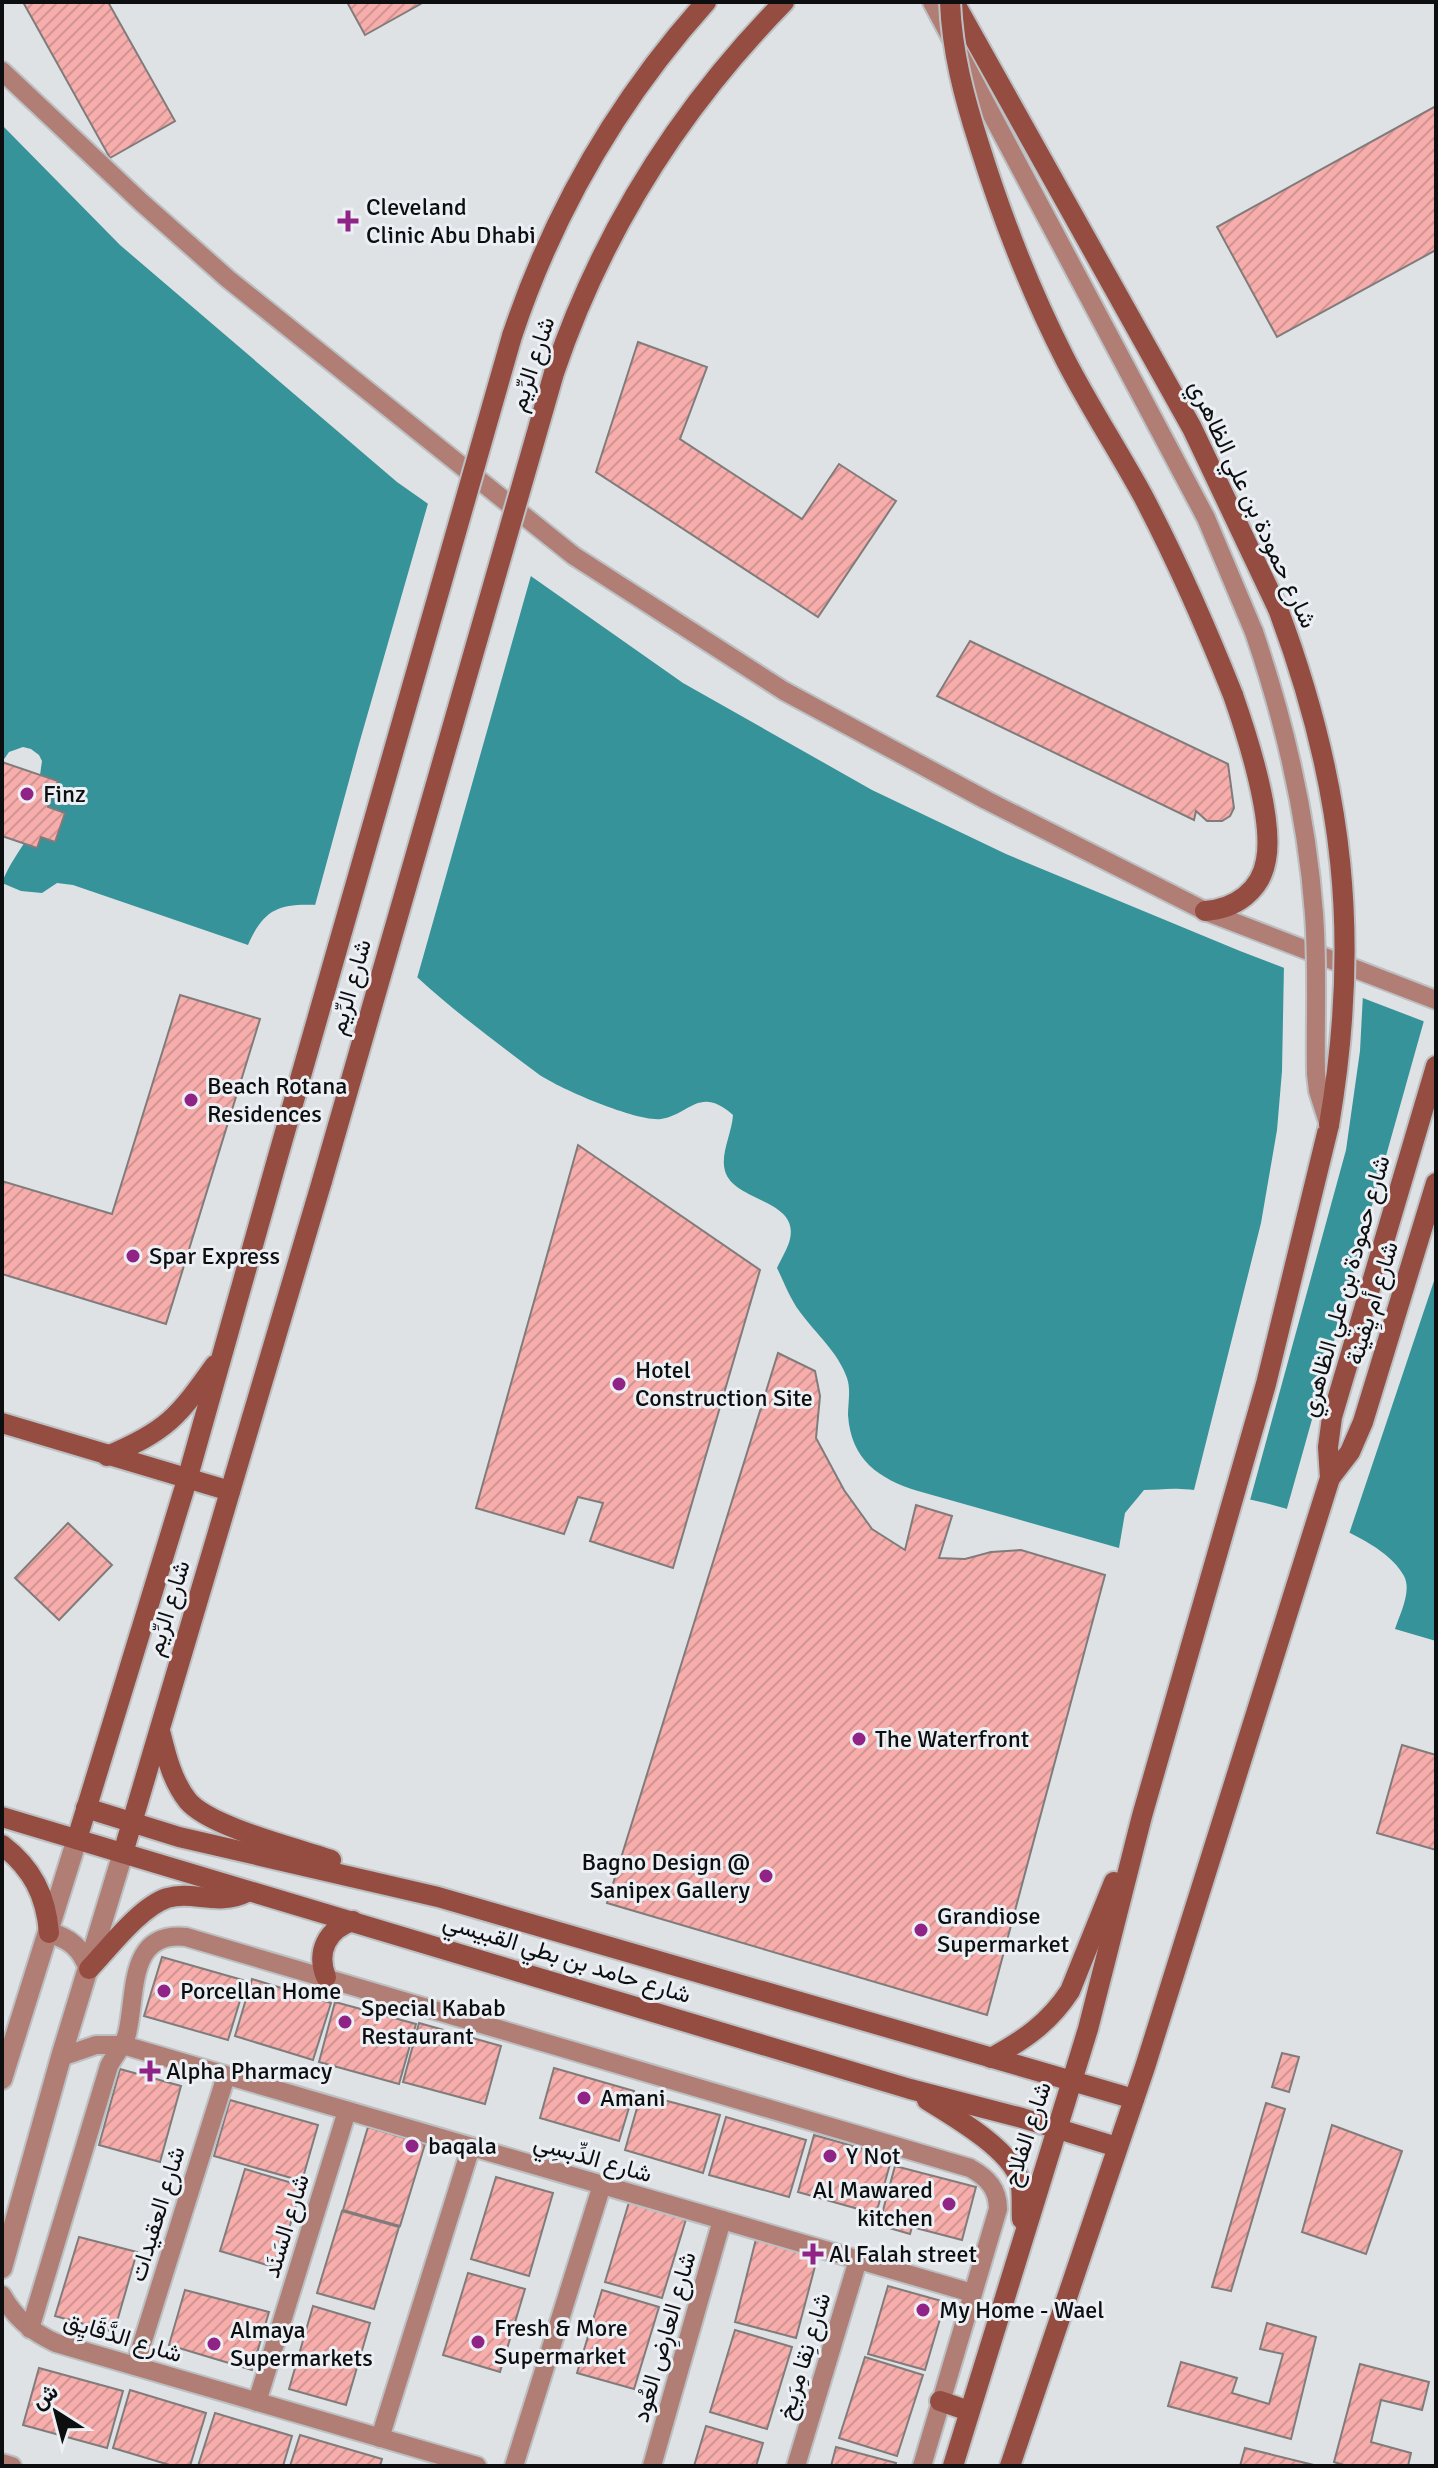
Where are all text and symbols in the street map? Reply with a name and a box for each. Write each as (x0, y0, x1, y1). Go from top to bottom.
place label: Cleveland Clinic Abu Dhabi (366, 192, 536, 250)
marker: Cleveland Clinic Abu Dhabi (337, 210, 359, 232)
street label: شارع الرِّيم (503, 313, 562, 416)
street label: شارع حمودة بن علي الظاهري (1179, 375, 1324, 635)
place label: Finz (43, 779, 86, 809)
marker: Finz (18, 785, 36, 803)
street label: شارع الرِّيم (322, 936, 379, 1039)
place label: Beach Rotana Residences (207, 1071, 347, 1129)
marker: Beach Rotana Residences (182, 1091, 200, 1109)
street label: شارع حمودة بن علي الظاهري (1293, 1152, 1401, 1421)
street label: شارع أم يِفينة (1339, 1238, 1408, 1369)
place label: Spar Express (149, 1241, 280, 1271)
marker: Spar Express (124, 1247, 142, 1265)
place label: Hotel Construction Site (635, 1355, 813, 1413)
marker: Hotel Construction Site (610, 1375, 628, 1393)
street label: شارع الرِّيم (139, 1557, 198, 1660)
place label: The Waterfront (875, 1724, 1029, 1754)
marker: The Waterfront (850, 1730, 868, 1748)
place label: Bagno Design @ Sanipex Gallery (581, 1847, 750, 1905)
marker: Bagno Design @ Sanipex Gallery (757, 1867, 775, 1885)
place label: Grandiose Supermarket (937, 1901, 1069, 1959)
street label: شارع حامد بن بطي القبيسي (438, 1906, 695, 2014)
marker: Grandiose Supermarket (912, 1921, 930, 1939)
place label: Porcellan Home (180, 1976, 341, 2006)
marker: Porcellan Home (155, 1982, 173, 2000)
place label: Special Kabab Restaurant (361, 1993, 506, 2051)
marker: Special Kabab Restaurant (336, 2013, 354, 2031)
place label: Alpha Pharmacy (166, 2056, 332, 2086)
marker: Alpha Pharmacy (141, 2062, 159, 2080)
street label: شارع الفلاح (996, 2078, 1059, 2191)
place label: Amani (600, 2083, 666, 2113)
marker: Amani (575, 2089, 593, 2107)
street label: شارع الدِّبسِي (529, 2127, 656, 2193)
place label: baqala (428, 2131, 497, 2161)
marker: baqala (403, 2137, 421, 2155)
place label: Y Not (846, 2141, 900, 2171)
street label: شارع العقيدات (122, 2143, 193, 2285)
marker: Y Not (821, 2147, 839, 2165)
street label: شارع السَنَد (256, 2170, 317, 2282)
place label: Al Mawared kitchen (813, 2175, 933, 2233)
marker: Al Mawared kitchen (940, 2195, 958, 2213)
place label: Al Falah street (829, 2239, 977, 2269)
marker: Al Falah street (804, 2245, 822, 2263)
street label: شارع العارِض العُود (625, 2248, 706, 2427)
street label: شارع نِقا مِرَيخ (770, 2289, 839, 2424)
place label: My Home - Wael (939, 2295, 1104, 2325)
marker: My Home - Wael (914, 2301, 932, 2319)
street label: شارع الدَّقَايِق (59, 2305, 186, 2372)
place label: Fresh & More Supermarket (494, 2313, 628, 2371)
place label: Almaya Supermarkets (230, 2315, 373, 2373)
marker: Fresh & More Supermarket (469, 2333, 487, 2351)
marker: Almaya Supermarkets (205, 2335, 223, 2353)
north arrow (16, 2372, 96, 2452)
text: ش (26, 2378, 63, 2415)

